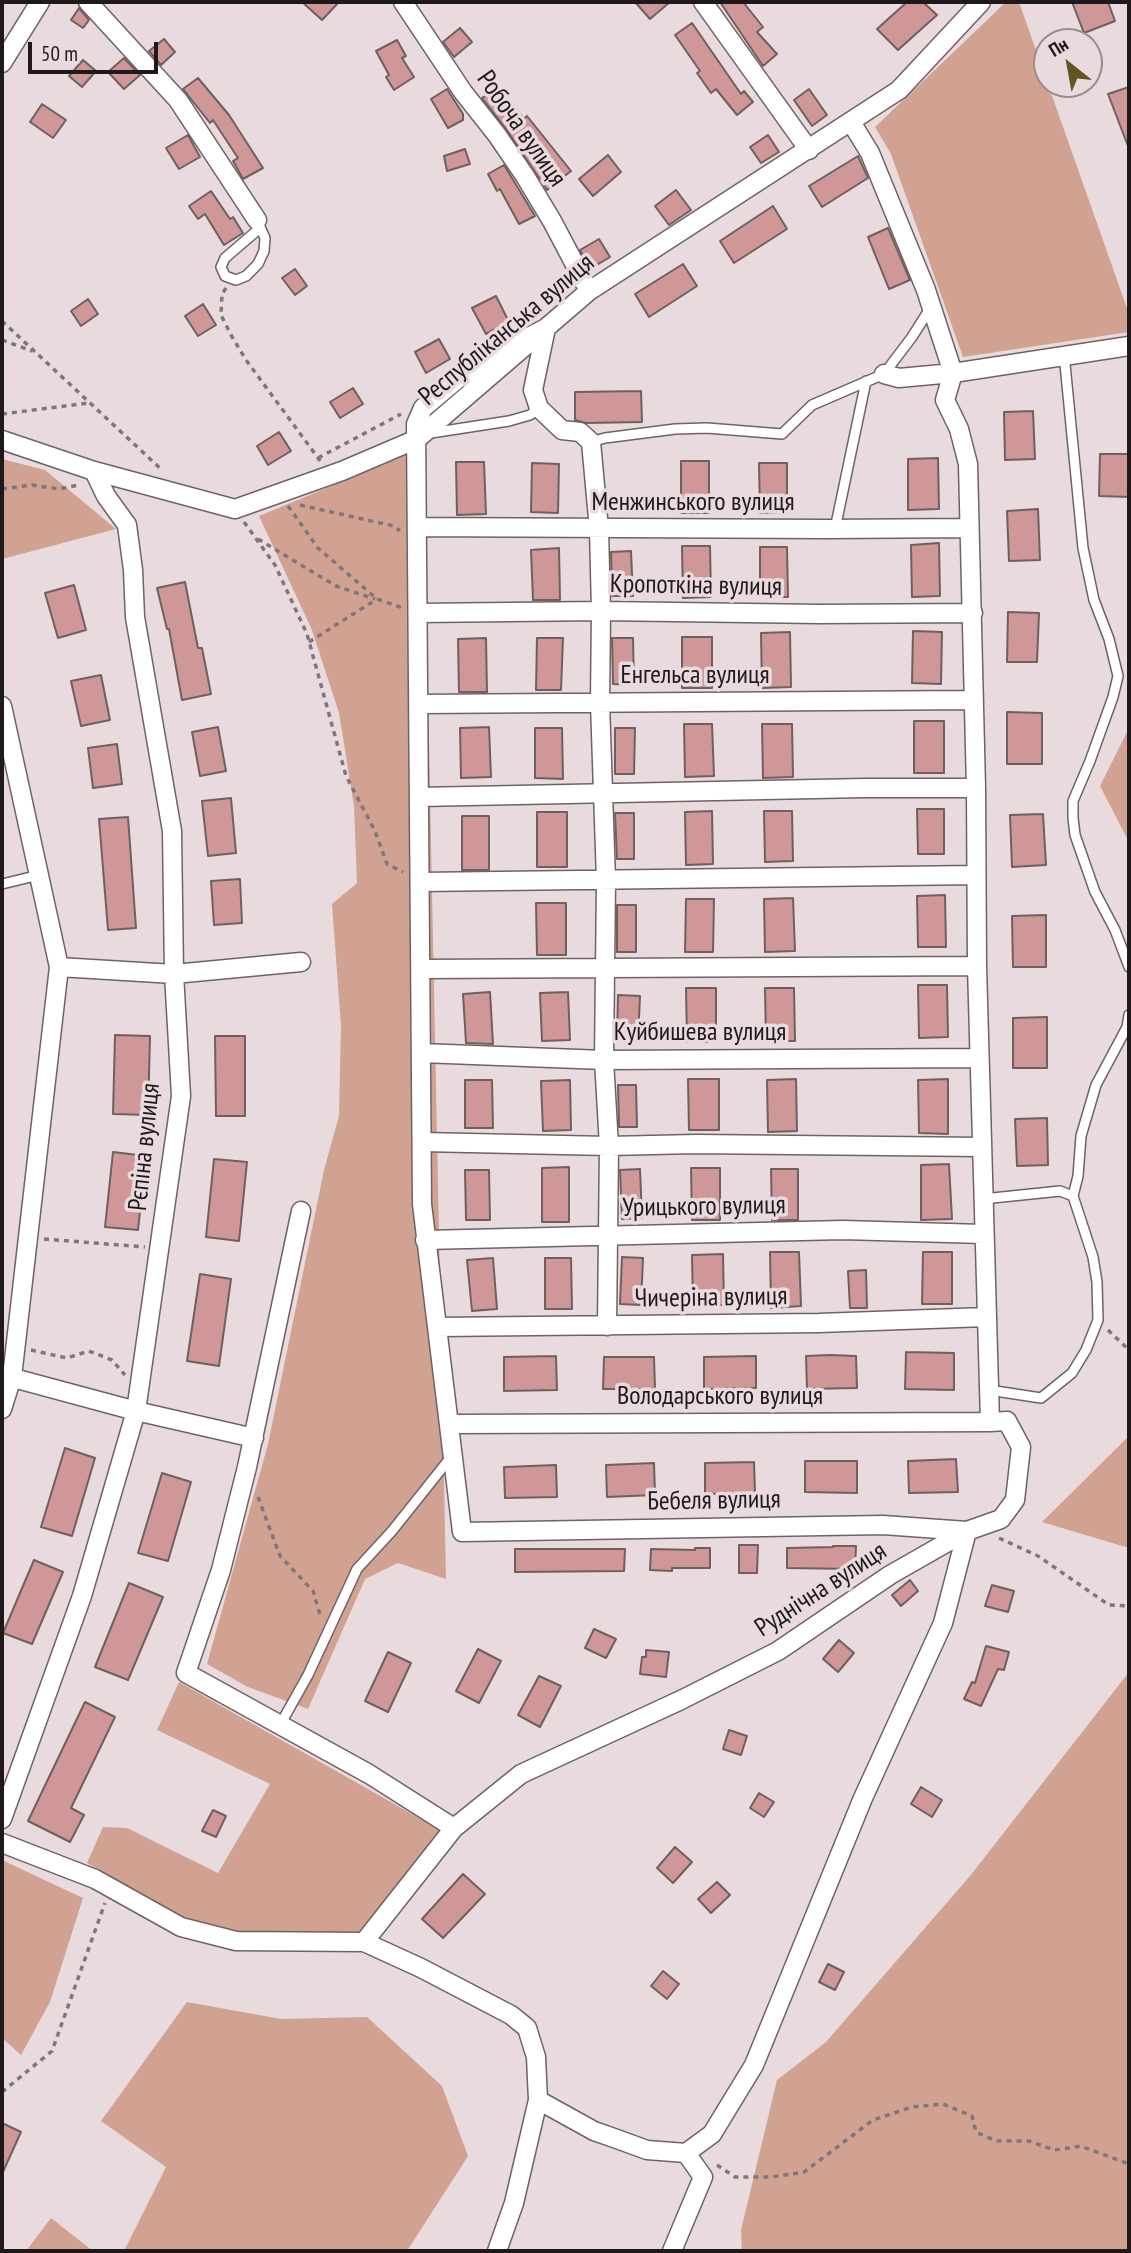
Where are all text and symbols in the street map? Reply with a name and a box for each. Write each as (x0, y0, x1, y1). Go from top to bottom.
scale bar (32, 28, 161, 72)
north arrow (1033, 28, 1103, 98)
text: Пн (1044, 32, 1072, 62)
text: 50 m (41, 40, 78, 67)
street label: Робоча вулиця (470, 65, 572, 193)
street label: Республіканська вулиця (413, 248, 601, 412)
street label: Менжинського вулиця (592, 487, 794, 519)
street label: Кропоткіна вулиця (610, 569, 782, 603)
street label: Енгельса вулиця (621, 660, 769, 692)
street label: Куйбишева вулиця (614, 1017, 786, 1049)
street label: Рєпіна вулиця (123, 1082, 167, 1212)
street label: Урицького вулиця (622, 1190, 786, 1224)
street label: Чичеріна вулиця (634, 1281, 788, 1315)
street label: Володарського вулиця (617, 1381, 823, 1413)
street label: Бебеля вулиця (647, 1484, 781, 1518)
street label: Руднічна вулиця (749, 1536, 893, 1644)

